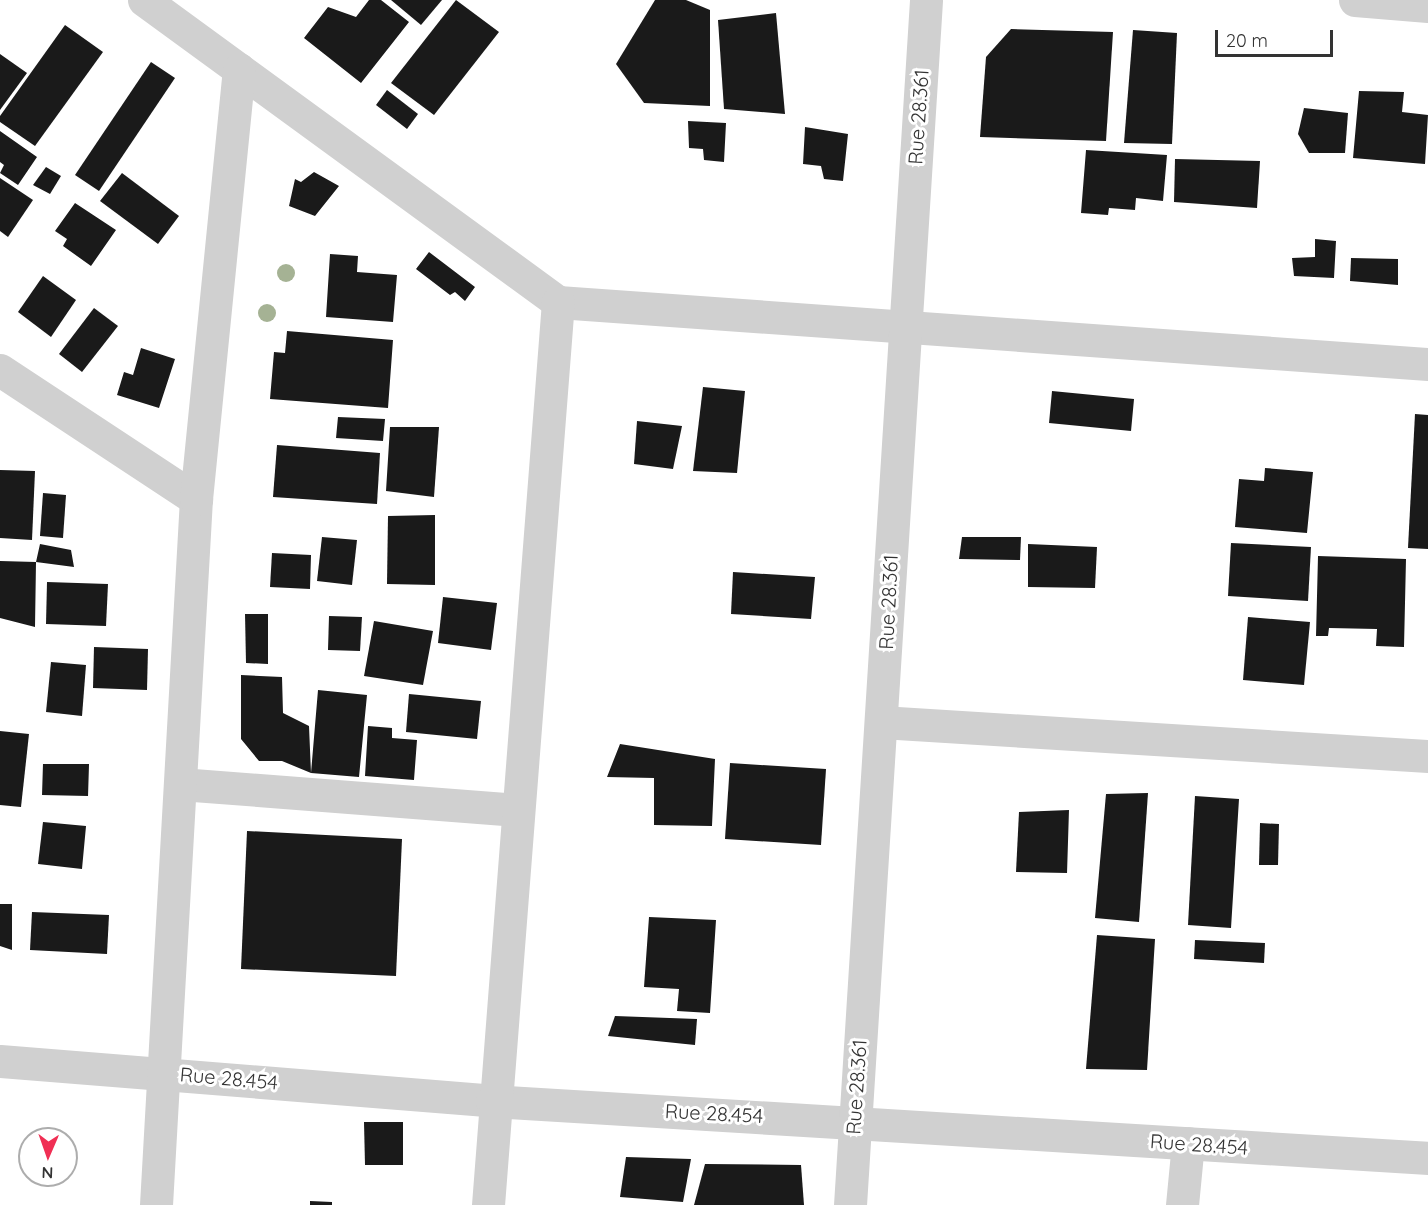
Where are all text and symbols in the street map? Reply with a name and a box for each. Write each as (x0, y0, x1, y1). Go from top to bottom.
scale bar (1218, 18, 1336, 56)
text: 20 m (1226, 29, 1268, 52)
street label: Rue 28.361 (903, 69, 933, 165)
street label: Rue 28.361 (874, 554, 902, 650)
street label: Rue 28.361 (841, 1039, 871, 1135)
street label: Rue 28.454 (179, 1062, 279, 1094)
street label: Rue 28.454 (664, 1098, 764, 1128)
north arrow (18, 1127, 78, 1187)
street label: Rue 28.454 (1149, 1129, 1249, 1159)
text: N (41, 1163, 54, 1183)

